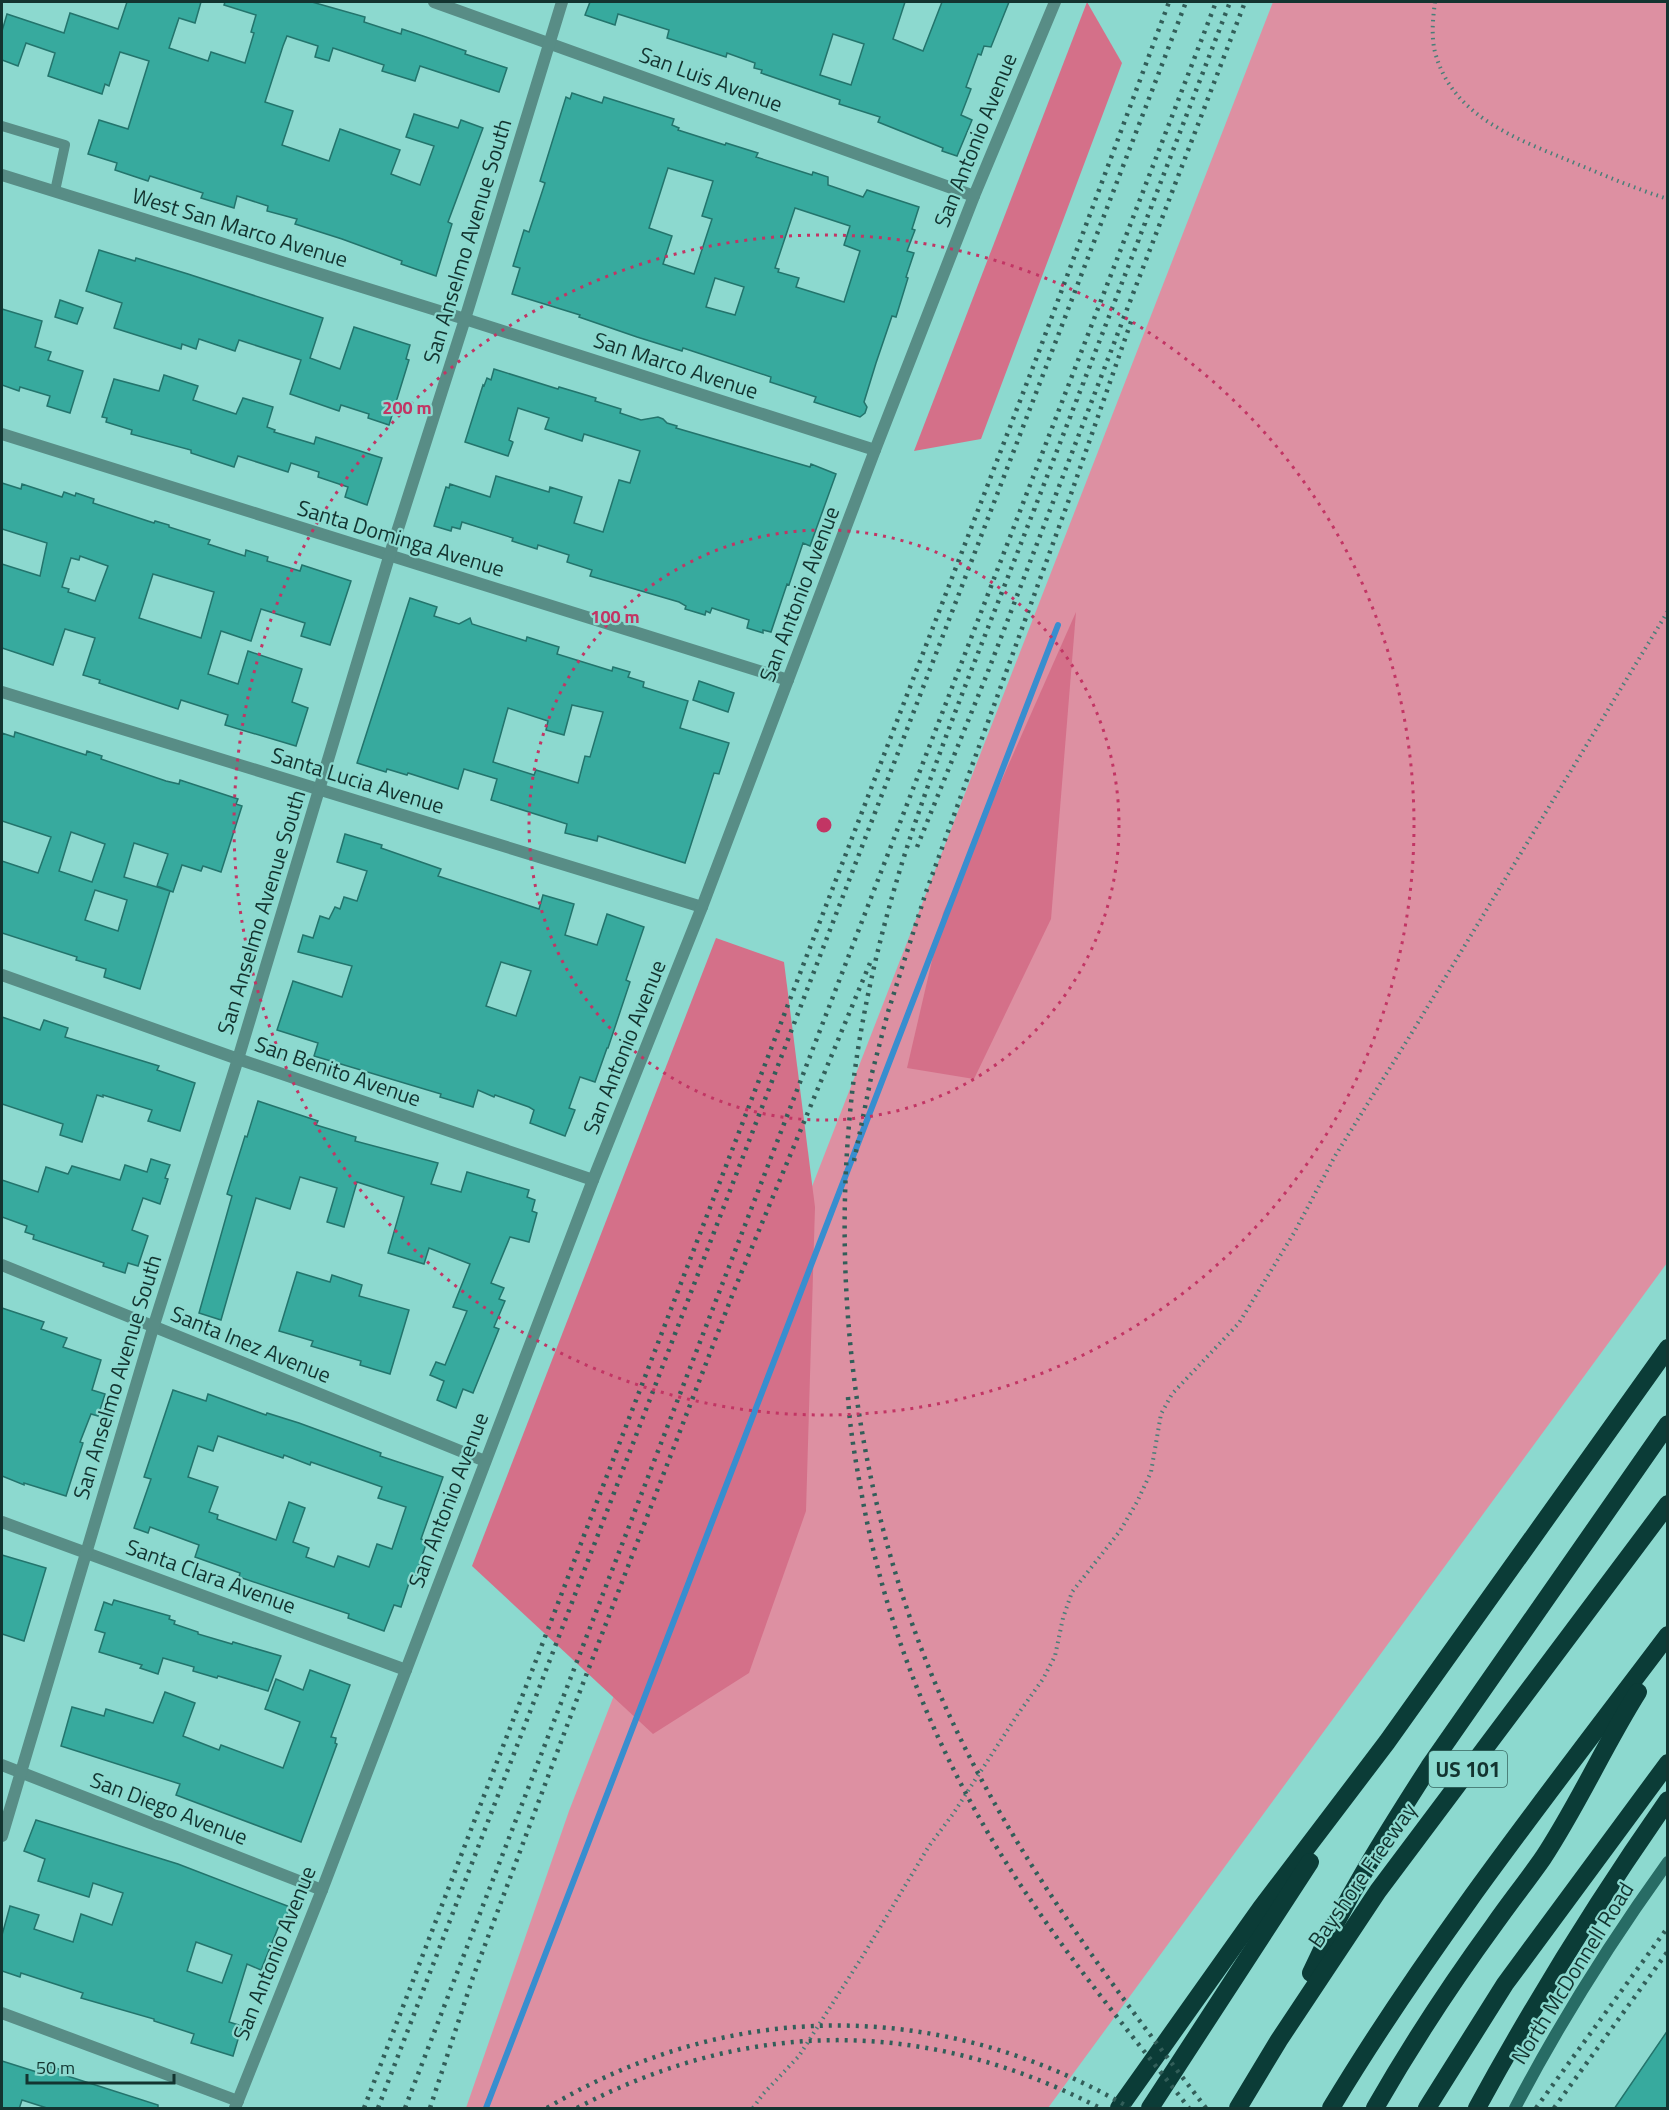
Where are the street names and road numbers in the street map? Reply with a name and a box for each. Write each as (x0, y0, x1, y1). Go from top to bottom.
street label: San Luis Avenue (635, 37, 787, 121)
street label: San Antonio Avenue (924, 48, 1026, 232)
street label: San Anselmo Avenue South (414, 114, 520, 368)
street label: West San Marco Avenue (128, 178, 352, 276)
street label: San Marco Avenue (589, 322, 763, 408)
street label: Santa Dominga Avenue (293, 490, 509, 586)
street label: San Antonio Avenue (750, 501, 848, 687)
street label: Santa Lucia Avenue (267, 738, 449, 822)
street label: San Anselmo Avenue South (208, 785, 314, 1039)
street label: San Antonio Avenue (573, 955, 675, 1139)
street label: San Benito Avenue (250, 1027, 426, 1115)
street label: San Anselmo Avenue South (64, 1250, 170, 1504)
street label: Santa Inez Avenue (166, 1296, 336, 1392)
street label: San Antonio Avenue (399, 1407, 497, 1593)
street label: Santa Clara Avenue (121, 1529, 301, 1623)
road number: US 101 (1429, 1751, 1507, 1787)
street label: San Diego Avenue (85, 1762, 253, 1854)
street label: Bayshore Freeway (1299, 1795, 1425, 1955)
street label: San Antonio Avenue (223, 1861, 325, 2045)
street label: North McDonnell Road (1502, 1875, 1642, 2071)

